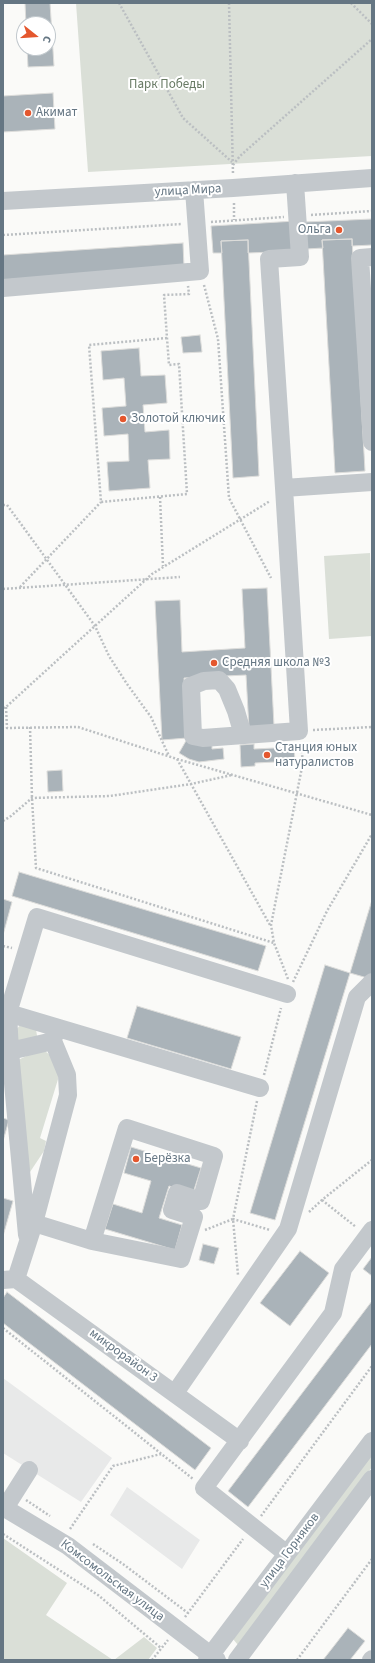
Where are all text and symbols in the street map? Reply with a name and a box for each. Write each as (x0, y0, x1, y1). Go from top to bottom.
north arrow (16, 16, 56, 56)
text: С (39, 34, 55, 45)
park label: Парк Победы (129, 77, 205, 93)
place label: Акимат (36, 105, 77, 121)
marker: Акимат (23, 108, 33, 118)
street label: улица Мира (154, 181, 222, 201)
place label: Ольга (298, 222, 331, 238)
marker: Ольга (334, 225, 344, 235)
place label: Золотой ключик (131, 411, 225, 427)
marker: Золотой ключик (118, 414, 128, 424)
place label: Средняя школа №3 (222, 655, 330, 671)
marker: Средняя школа №3 (209, 658, 219, 668)
place label: Станция юных натуралистов (275, 740, 357, 771)
marker: Станция юных натуралистов (262, 750, 272, 760)
place label: Берёзка (144, 1151, 190, 1167)
marker: Берёзка (131, 1154, 141, 1164)
street label: микрорайон 3 (86, 1326, 160, 1386)
street label: улица Горняков (257, 1510, 323, 1592)
street label: Комсомольская улица (57, 1537, 167, 1625)

